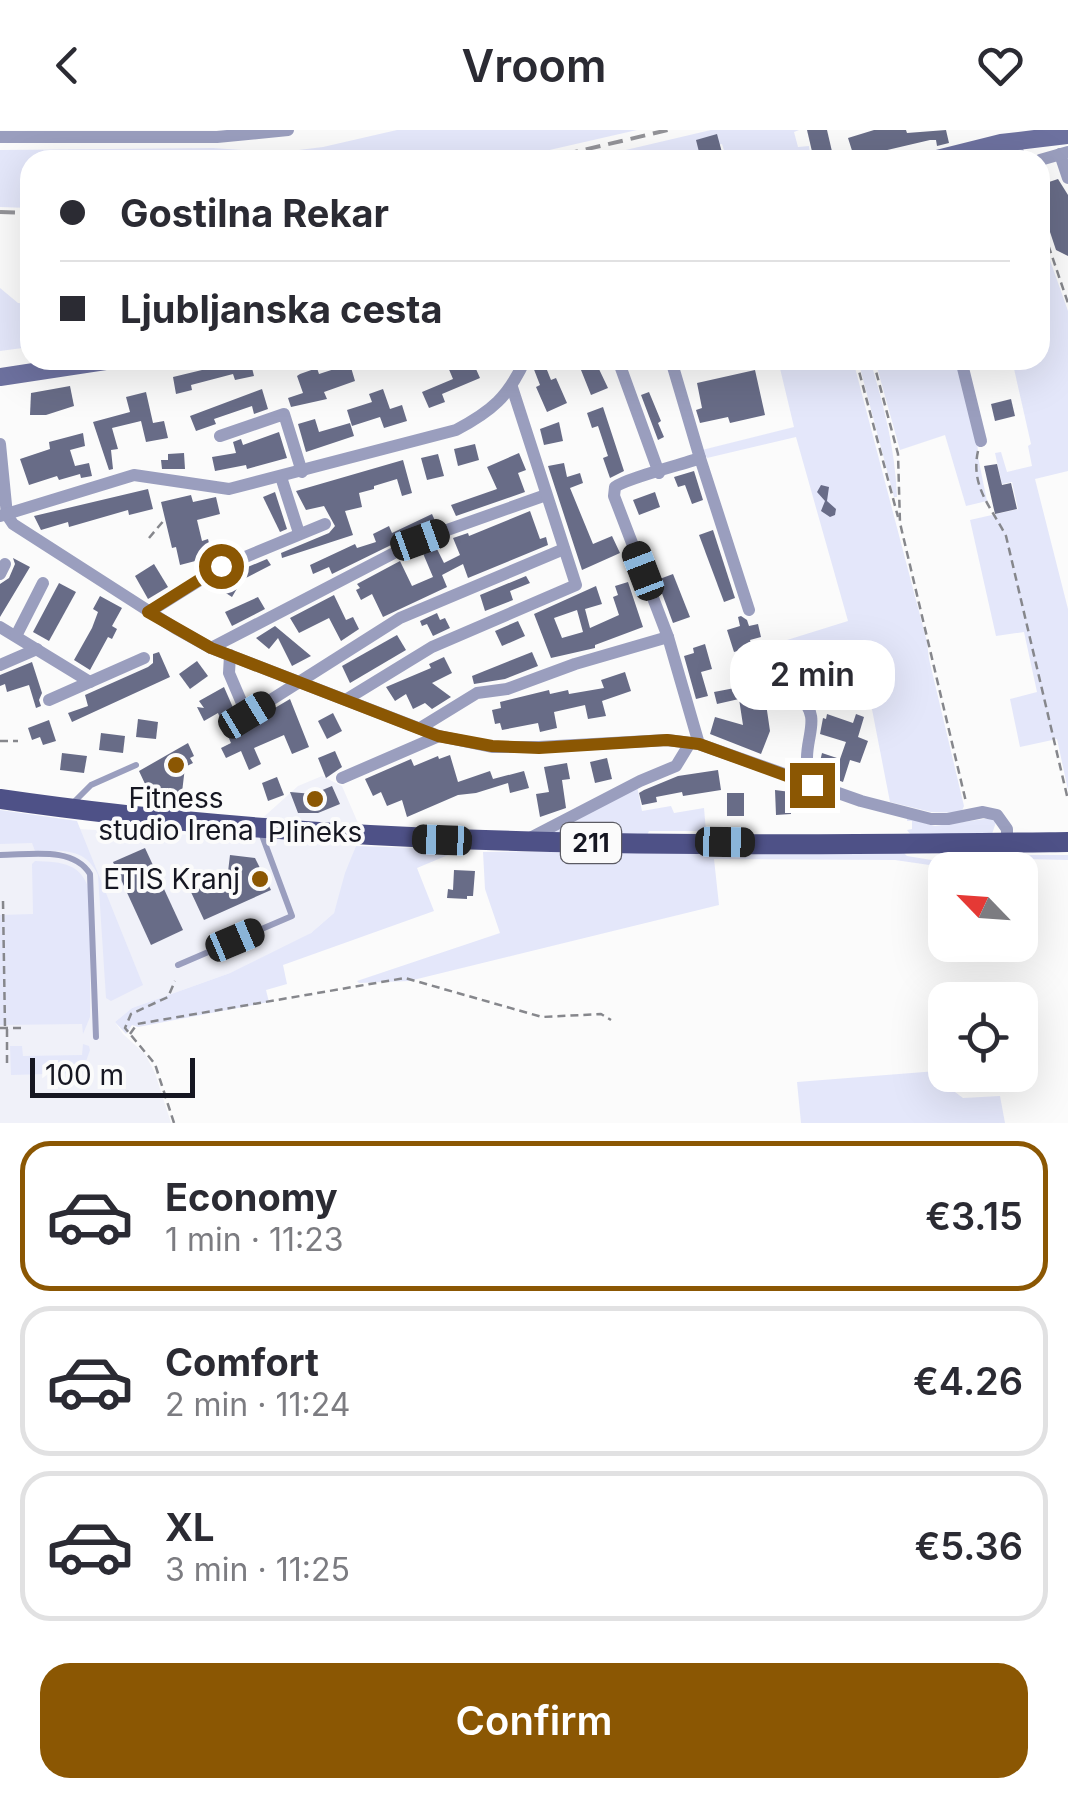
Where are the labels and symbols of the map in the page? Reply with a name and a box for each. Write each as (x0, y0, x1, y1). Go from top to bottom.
car (387, 516, 453, 564)
car (618, 538, 668, 604)
route start (199, 544, 244, 589)
callout: 2 min (730, 640, 894, 710)
car (214, 687, 280, 743)
marker: Fitness studio Irena (165, 754, 187, 776)
route end (790, 763, 835, 808)
place label: Fitness studio Irena (98, 781, 254, 847)
marker: Plineks (304, 788, 326, 810)
place label: Plineks (268, 815, 362, 849)
road number: 211 (561, 823, 621, 863)
car (411, 824, 473, 856)
car (695, 826, 755, 858)
north arrow (928, 852, 1038, 962)
place label: ETIS Kranj (103, 862, 240, 896)
marker: ETIS Kranj (249, 868, 271, 890)
car (202, 914, 268, 966)
scale bar (30, 1053, 195, 1098)

